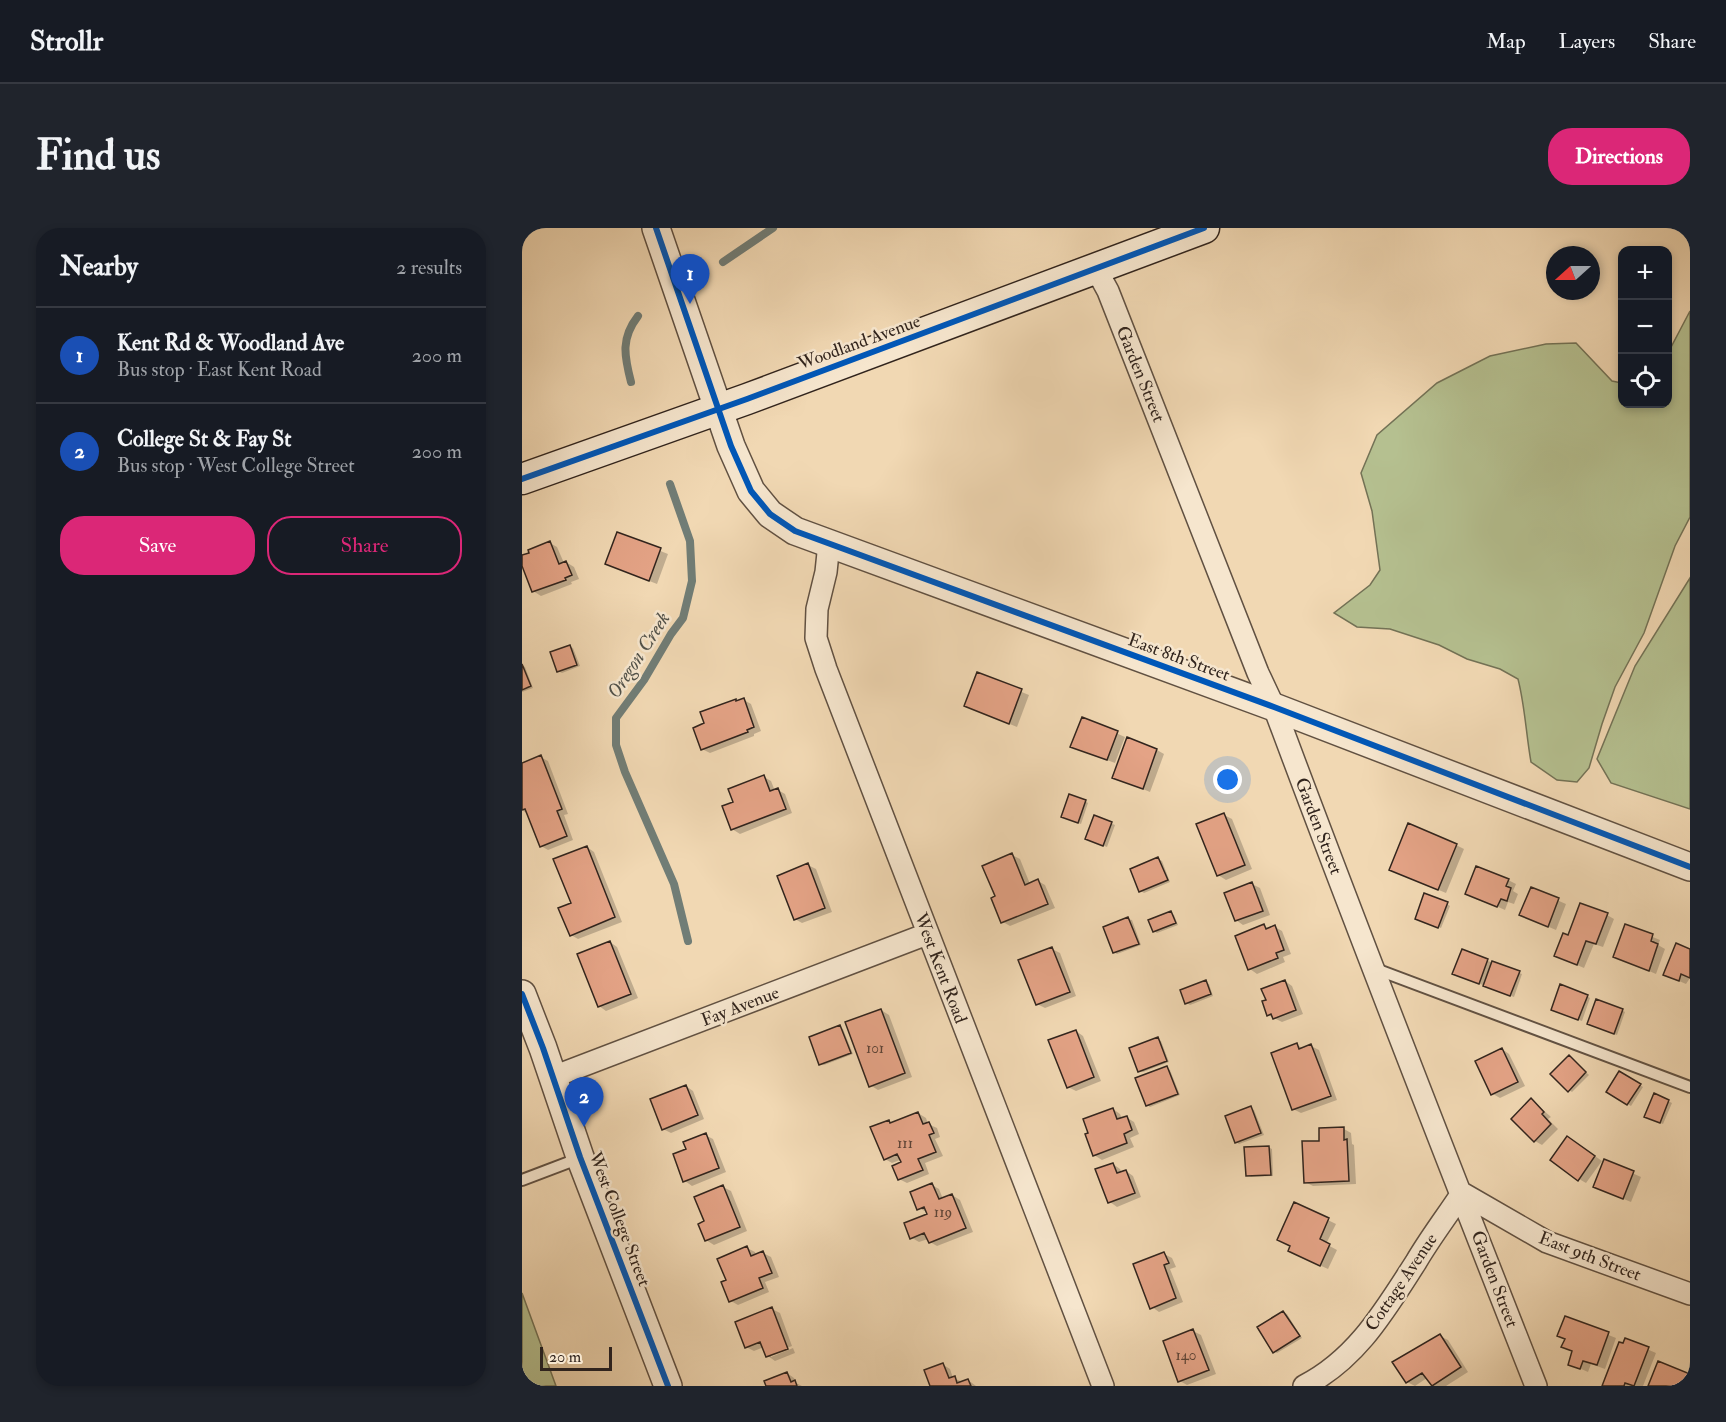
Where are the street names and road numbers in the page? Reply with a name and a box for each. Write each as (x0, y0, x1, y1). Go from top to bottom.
street label: Woodland Avenue (794, 309, 924, 376)
street label: Garden Street (1111, 323, 1170, 426)
street label: East 8th Street (1125, 628, 1233, 687)
street label: Garden Street (1290, 774, 1348, 878)
street label: West Kent Road (909, 909, 972, 1027)
street label: Fay Avenue (698, 981, 783, 1032)
street label: West College Street (583, 1148, 656, 1290)
street label: East 9th Street (1535, 1226, 1644, 1287)
street label: Garden Street (1466, 1227, 1524, 1331)
street label: Cottage Avenue (1360, 1229, 1443, 1336)

